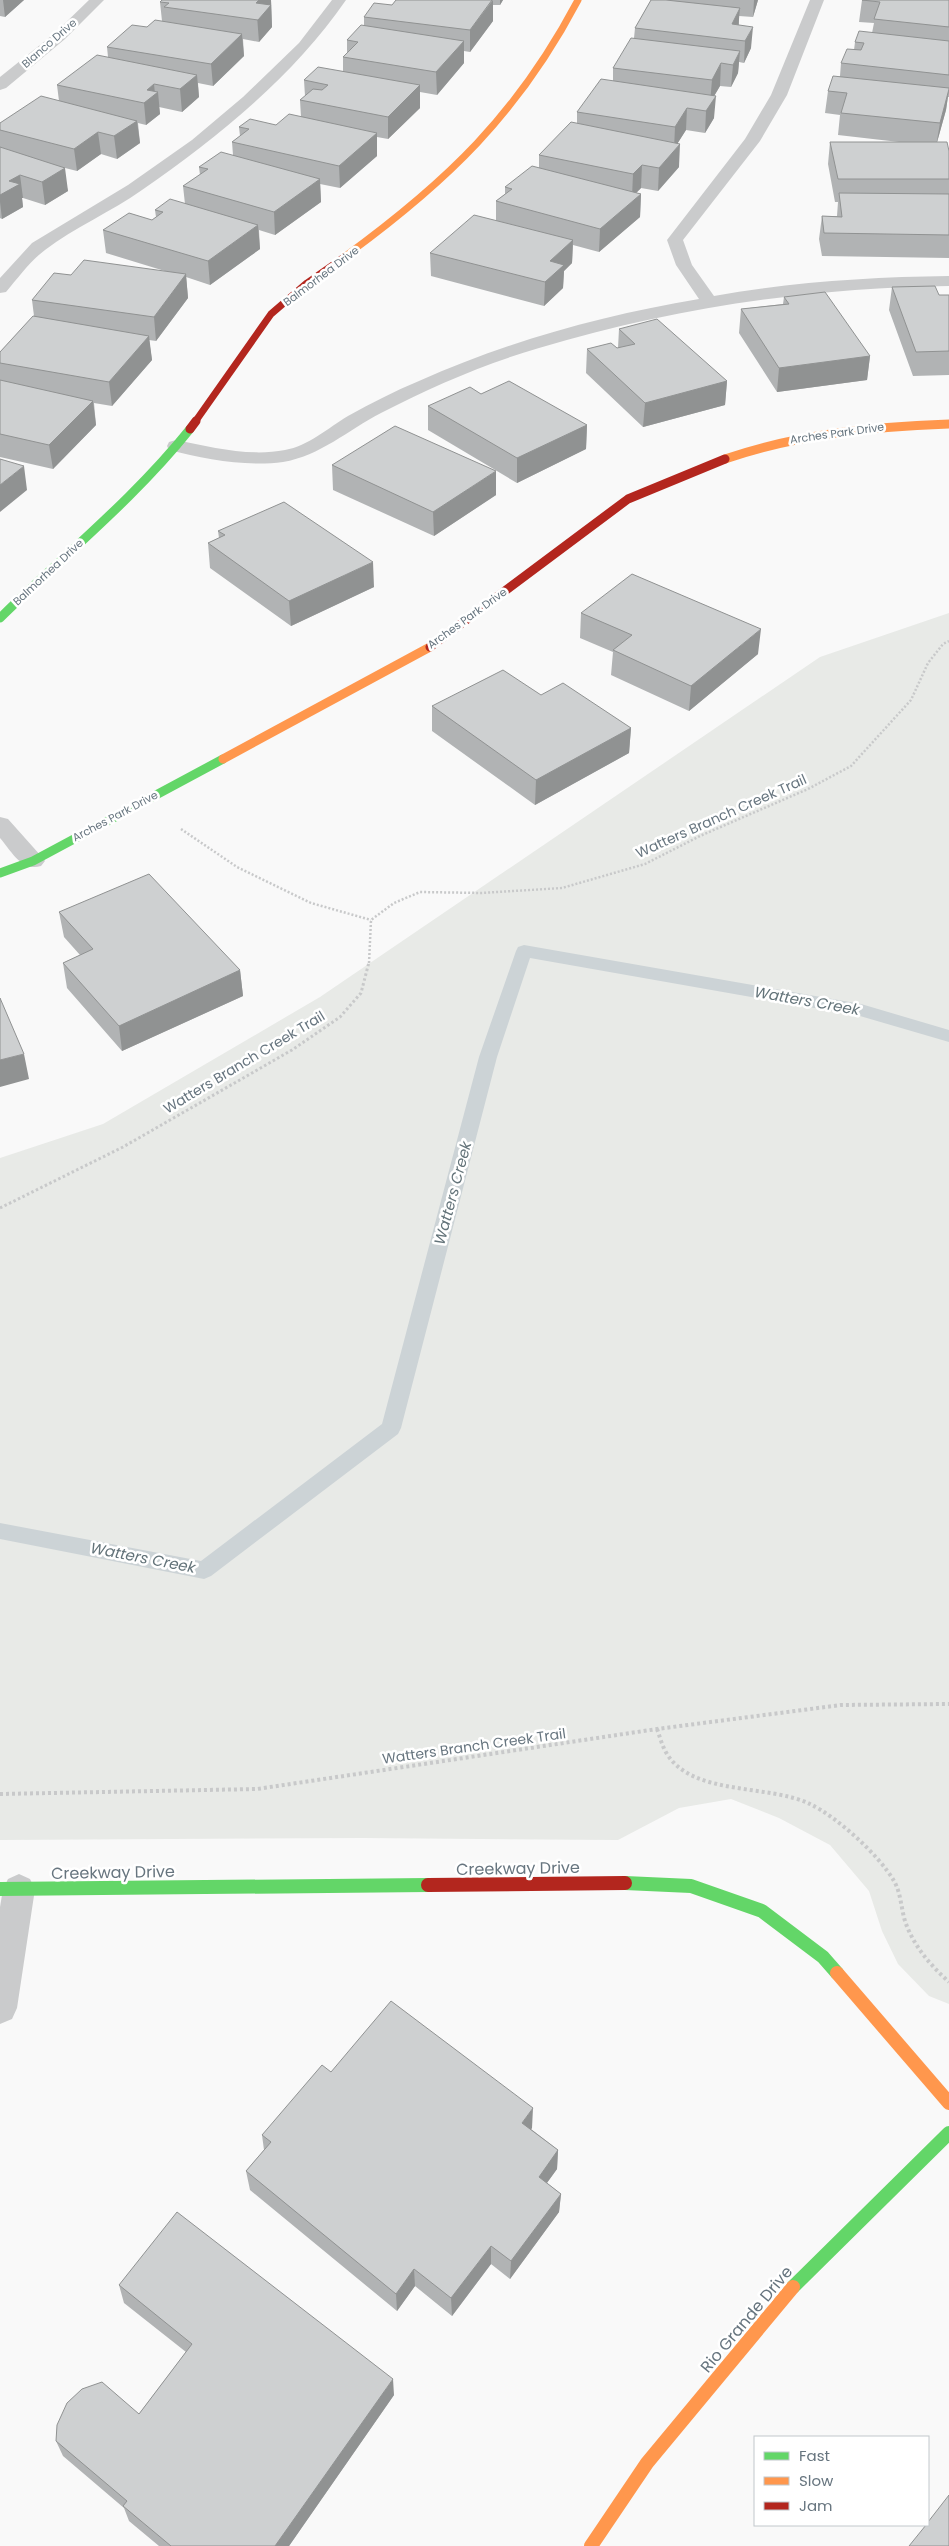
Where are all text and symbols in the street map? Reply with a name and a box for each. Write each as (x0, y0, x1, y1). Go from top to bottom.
street label: Blanco Drive (18, 14, 80, 71)
street label: Balmorhea Drive (280, 242, 362, 310)
street label: Arches Park Drive (789, 418, 885, 448)
street label: Balmorhea Drive (9, 535, 87, 609)
street label: Arches Park Drive (424, 584, 510, 652)
street label: Watters Branch Creek Trail (632, 769, 810, 863)
street label: Arches Park Drive (69, 787, 161, 845)
water label: Watters Creek (753, 981, 863, 1020)
street label: Watters Branch Creek Trail (159, 1006, 329, 1118)
water label: Watters Creek (429, 1138, 477, 1247)
water label: Watters Creek (89, 1537, 199, 1578)
street label: Watters Branch Creek Trail (381, 1723, 567, 1769)
street label: Creekway Drive (456, 1856, 580, 1881)
street label: Creekway Drive (51, 1860, 175, 1885)
street label: Rio Grande Drive (695, 2261, 798, 2378)
legend (754, 2436, 929, 2526)
text: Fast (799, 2445, 830, 2466)
text: Slow (799, 2470, 834, 2491)
text: Jam (799, 2495, 833, 2516)

